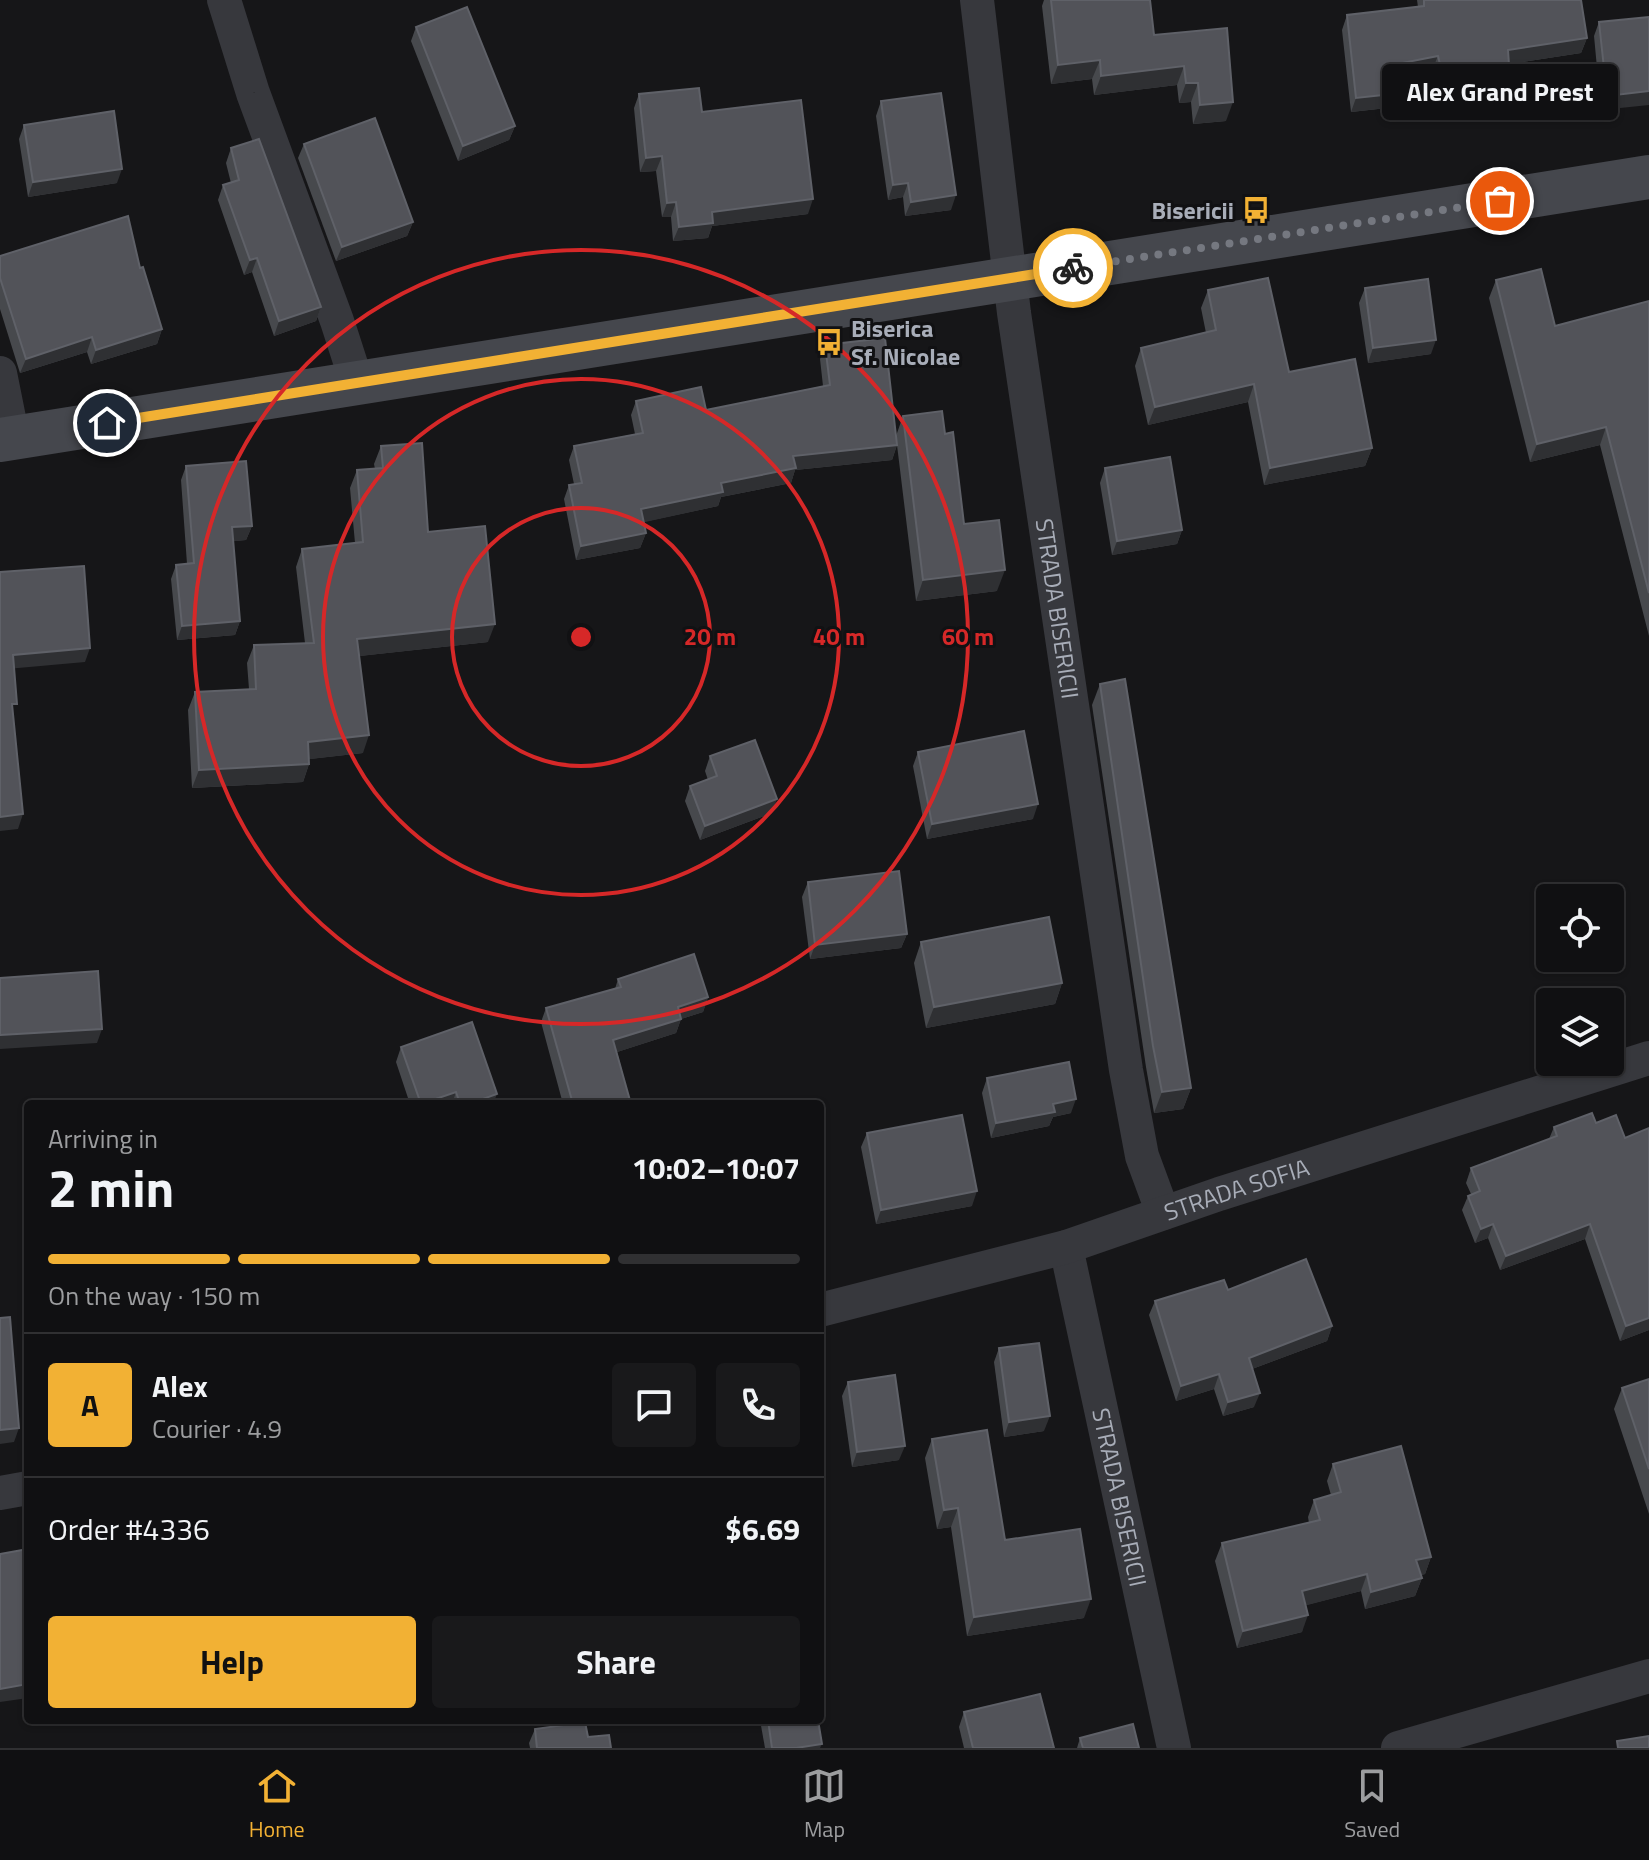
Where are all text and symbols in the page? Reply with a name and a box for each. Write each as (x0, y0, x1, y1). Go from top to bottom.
callout: Alex Grand Prest (1382, 65, 1618, 121)
text: Alex Grand Prest (1406, 72, 1594, 111)
pin (1466, 167, 1534, 235)
icon: bag (1478, 179, 1522, 223)
place label: Bisericii (1151, 192, 1234, 228)
bus stop icon: Bisericii (1241, 195, 1271, 225)
courier (1033, 228, 1113, 308)
icon: bike (1051, 246, 1095, 290)
place label: Biserica Sf. Nicolae (851, 310, 960, 374)
bus stop icon: Biserica Sf. Nicolae (814, 327, 844, 357)
pin (73, 389, 141, 457)
icon: home (85, 401, 129, 445)
street label: STRADA BISERICII (1027, 516, 1089, 701)
text: 20 m (684, 618, 736, 654)
text: 40 m (813, 618, 865, 654)
text: 60 m (942, 618, 994, 654)
centre of rings (567, 623, 595, 651)
map controls (1536, 884, 1624, 1076)
button: locate (1536, 884, 1624, 972)
button: layers (1536, 988, 1624, 1076)
text: Arriving in (48, 1119, 158, 1158)
text: 10:02–10:07 (632, 1145, 800, 1191)
text: 2 min (48, 1148, 174, 1227)
street label: STRADA SOFIA (1159, 1149, 1314, 1230)
text: On the way · 150 m (48, 1276, 260, 1315)
text: Alex (152, 1363, 208, 1409)
button: chat (612, 1363, 696, 1447)
button: phone (716, 1363, 800, 1447)
text: A (81, 1382, 99, 1428)
street label: STRADA BISERICII (1083, 1405, 1157, 1590)
text: Courier · 4.9 (152, 1409, 282, 1448)
text: Order #4336 (48, 1506, 210, 1552)
text: $6.69 (725, 1506, 800, 1552)
button: Help (48, 1616, 416, 1708)
button: Share (432, 1616, 800, 1708)
tab: Home (249, 1764, 305, 1846)
tab: Map (802, 1764, 846, 1846)
tab: Saved (1344, 1764, 1400, 1846)

